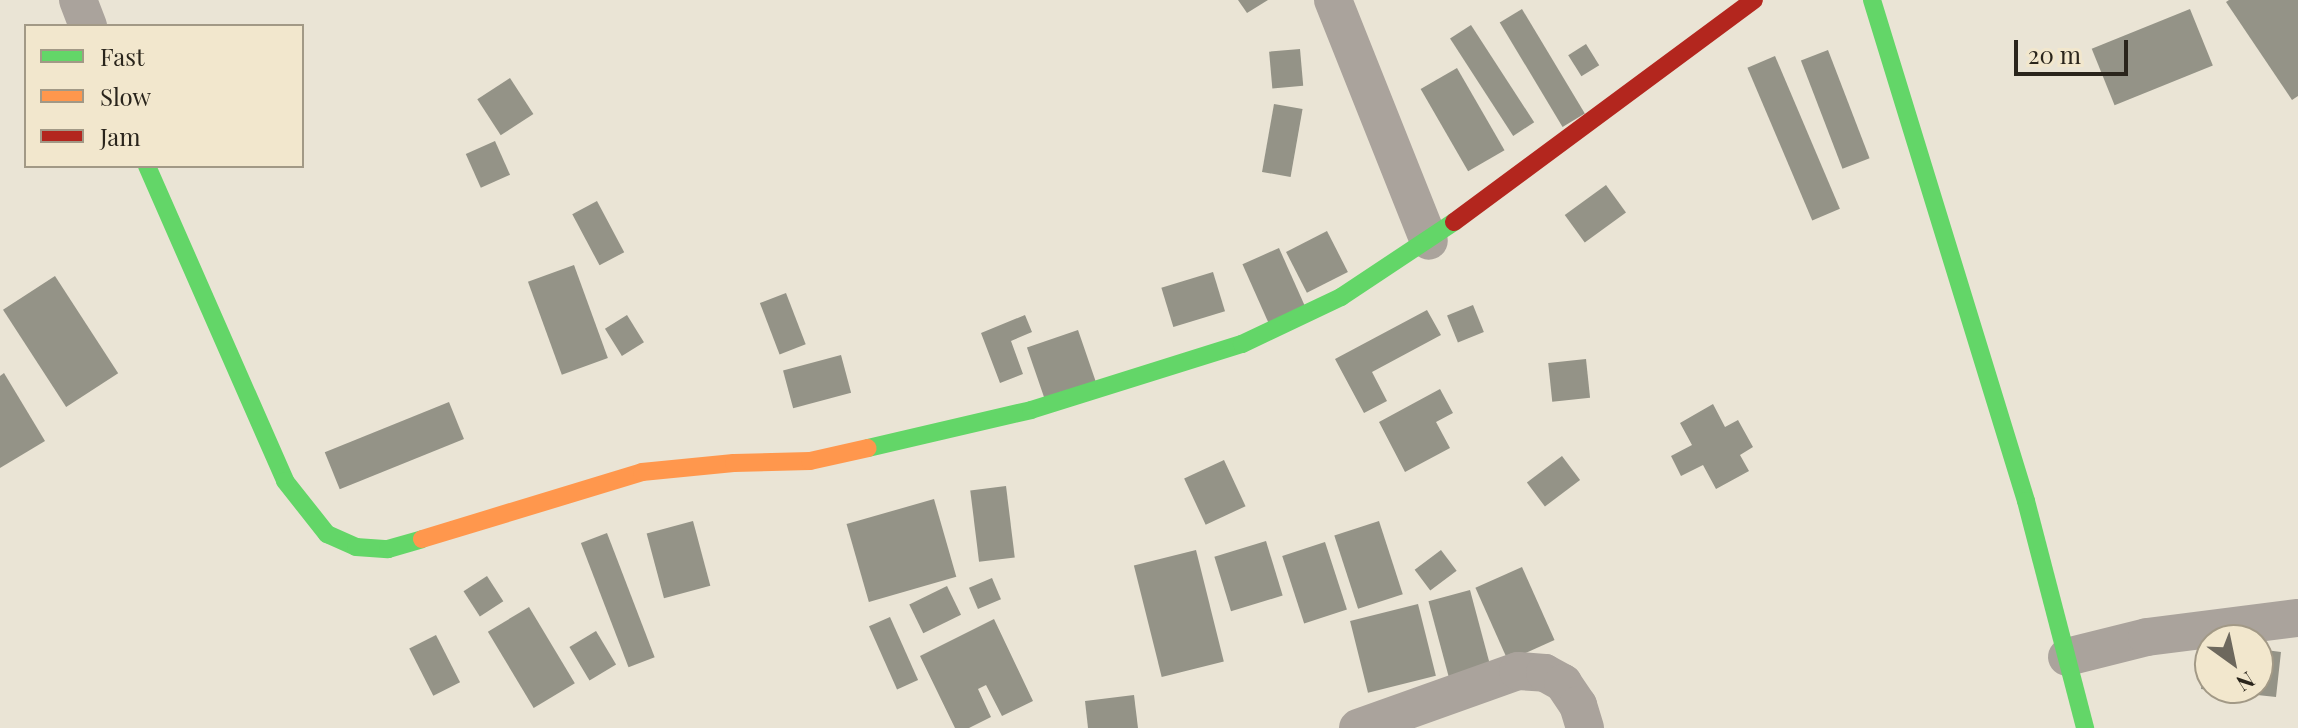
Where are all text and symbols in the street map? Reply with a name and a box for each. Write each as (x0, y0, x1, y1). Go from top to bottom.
legend (24, 24, 304, 168)
scale bar (2018, 24, 2132, 74)
text: 20 m (2028, 38, 2081, 70)
text: Fast (100, 40, 145, 72)
text: Slow (100, 80, 151, 112)
text: Jam (100, 120, 141, 152)
north arrow (2194, 624, 2274, 704)
text: N (2231, 666, 2261, 699)

